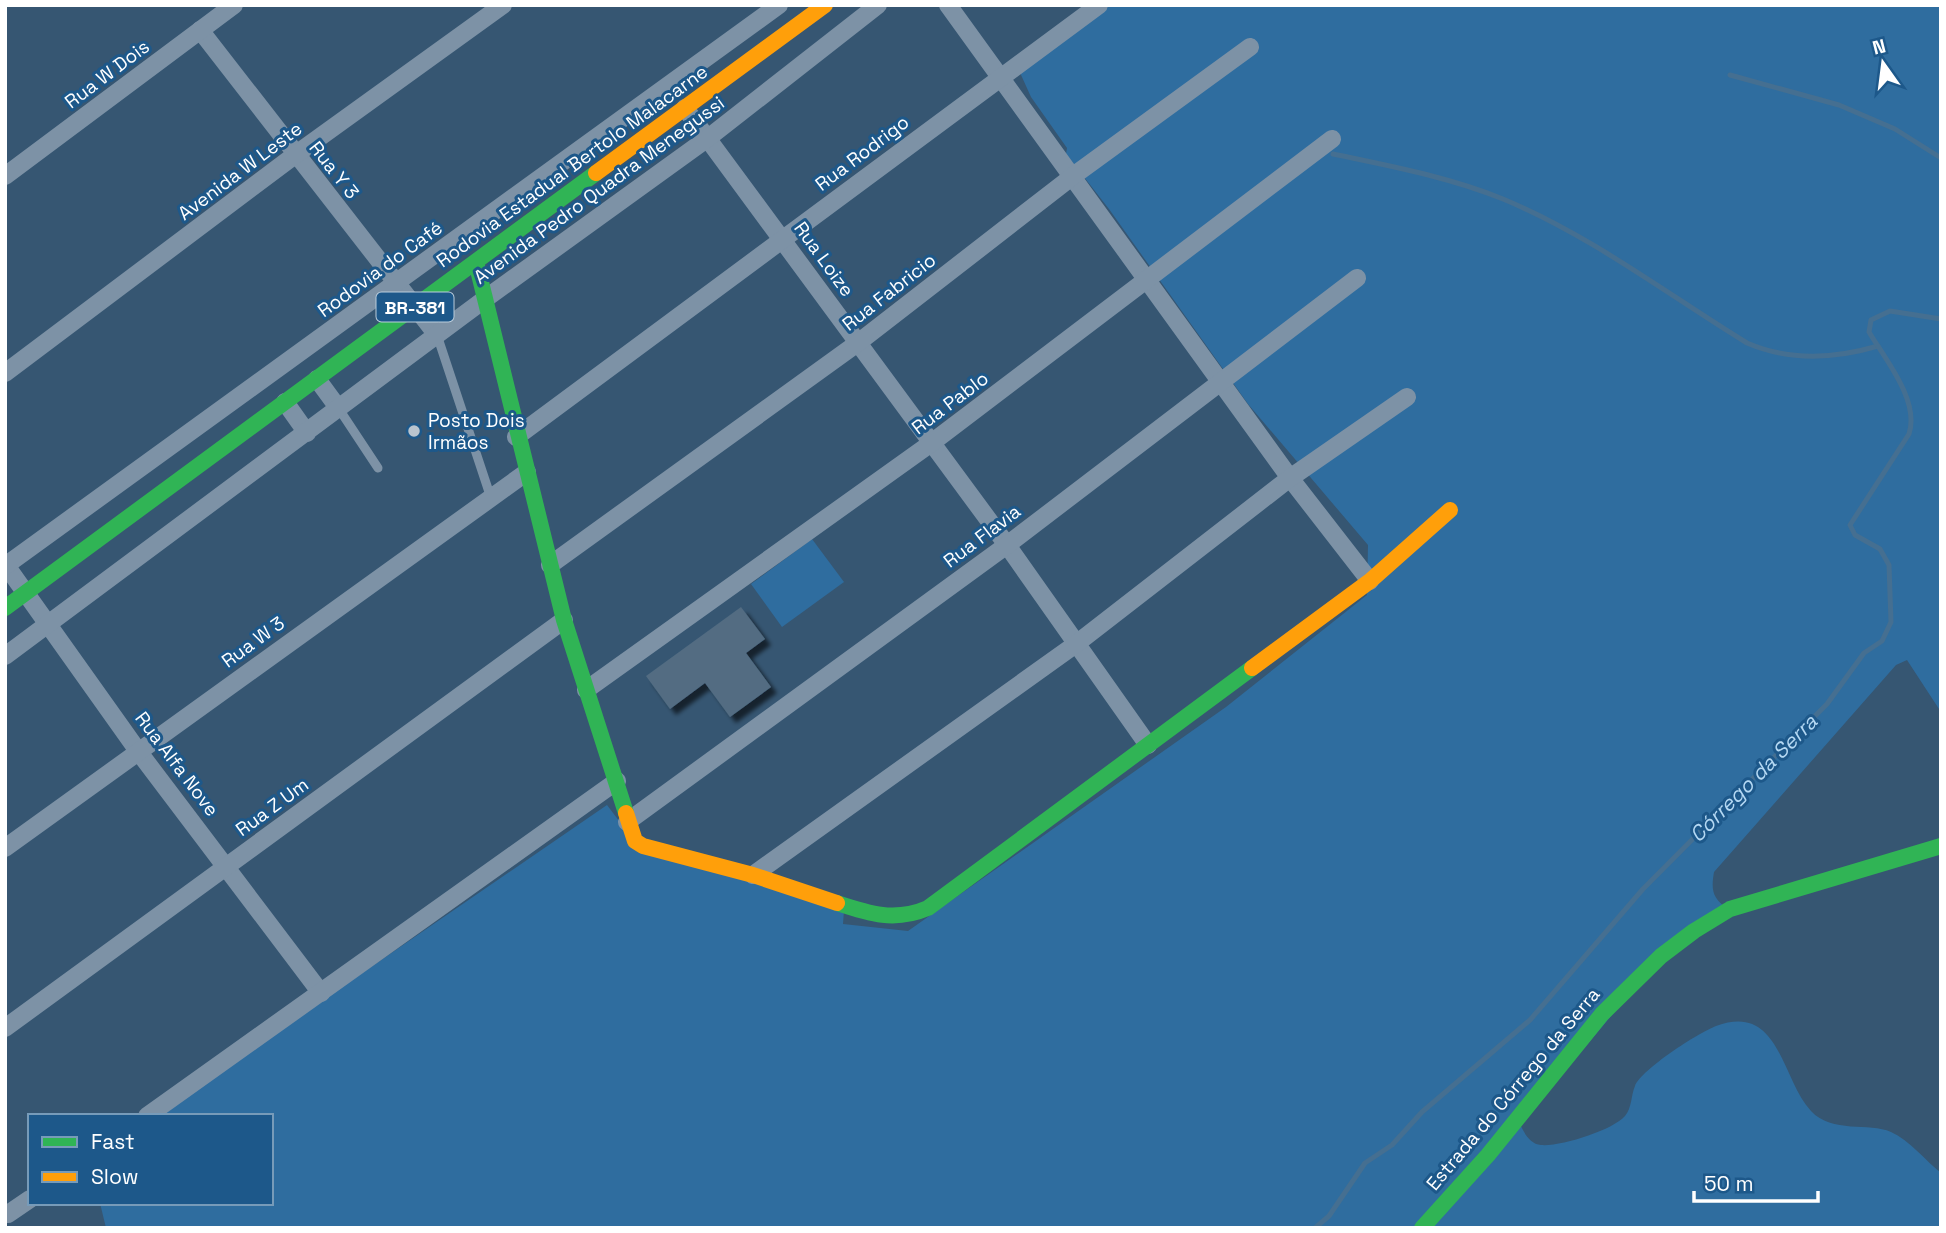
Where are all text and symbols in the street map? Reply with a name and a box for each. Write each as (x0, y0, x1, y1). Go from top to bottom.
north arrow (1848, 28, 1918, 98)
text: N (1870, 33, 1888, 61)
street label: Rua W Dois (60, 34, 154, 114)
street label: Rodovia Estadual Bertolo Malacarne (431, 59, 713, 273)
street label: Avenida Pedro Quadra Menegussi (469, 91, 729, 289)
street label: Rua Rodrigo (810, 110, 914, 196)
street label: Avenida W Leste (173, 116, 307, 226)
street label: Rua Y 3 (304, 136, 364, 204)
street label: Rodovia do Café (313, 215, 447, 323)
street label: Rua Loize (788, 216, 860, 302)
street label: Rua Fabricio (837, 248, 941, 336)
road number: BR-381 (376, 292, 453, 321)
street label: Rua Pablo (906, 366, 994, 440)
place label: Posto Dois Irmãos (428, 408, 525, 455)
marker: Posto Dois Irmãos (406, 423, 422, 439)
street label: Rua Flavia (938, 499, 1026, 573)
street label: Rua W 3 (216, 611, 290, 673)
street label: Rua Alfa Nove (129, 707, 225, 821)
water label: Córrego da Serra (1683, 708, 1823, 848)
street label: Rua Z Um (231, 772, 313, 842)
street label: Estrada do Córrego da Serra (1421, 982, 1605, 1196)
legend (28, 1114, 273, 1205)
text: Fast (91, 1128, 135, 1155)
scale bar (1694, 1160, 1818, 1204)
text: Slow (91, 1163, 139, 1190)
text: 50 m (1704, 1170, 1754, 1197)

